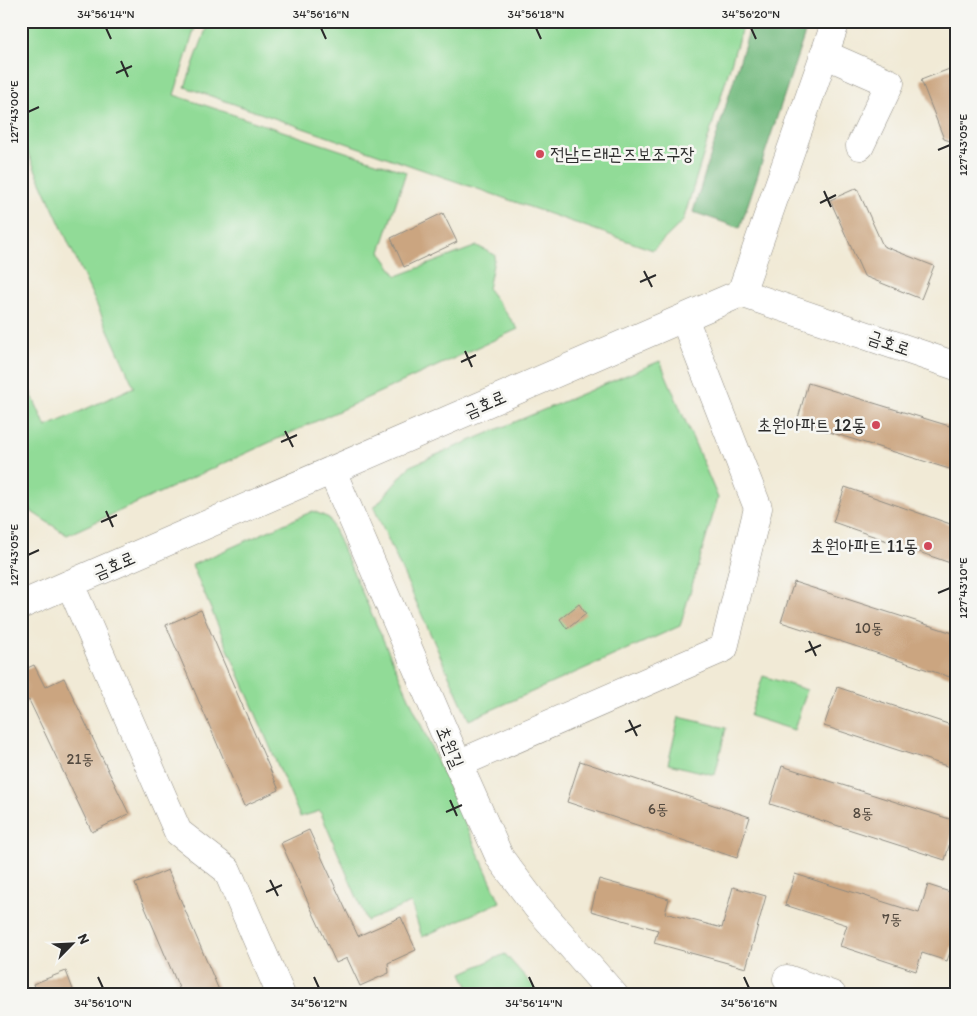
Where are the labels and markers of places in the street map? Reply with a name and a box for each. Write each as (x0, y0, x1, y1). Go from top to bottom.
place label: 전남드래곤즈보조구장 (550, 143, 695, 165)
marker: 전남드래곤즈보조구장 (534, 148, 546, 160)
place label: 초원아파트 12동 (757, 414, 866, 436)
marker: 초원아파트 12동 (870, 419, 882, 431)
place label: 초원아파트 11동 (810, 535, 918, 557)
marker: 초원아파트 11동 (922, 540, 934, 552)

